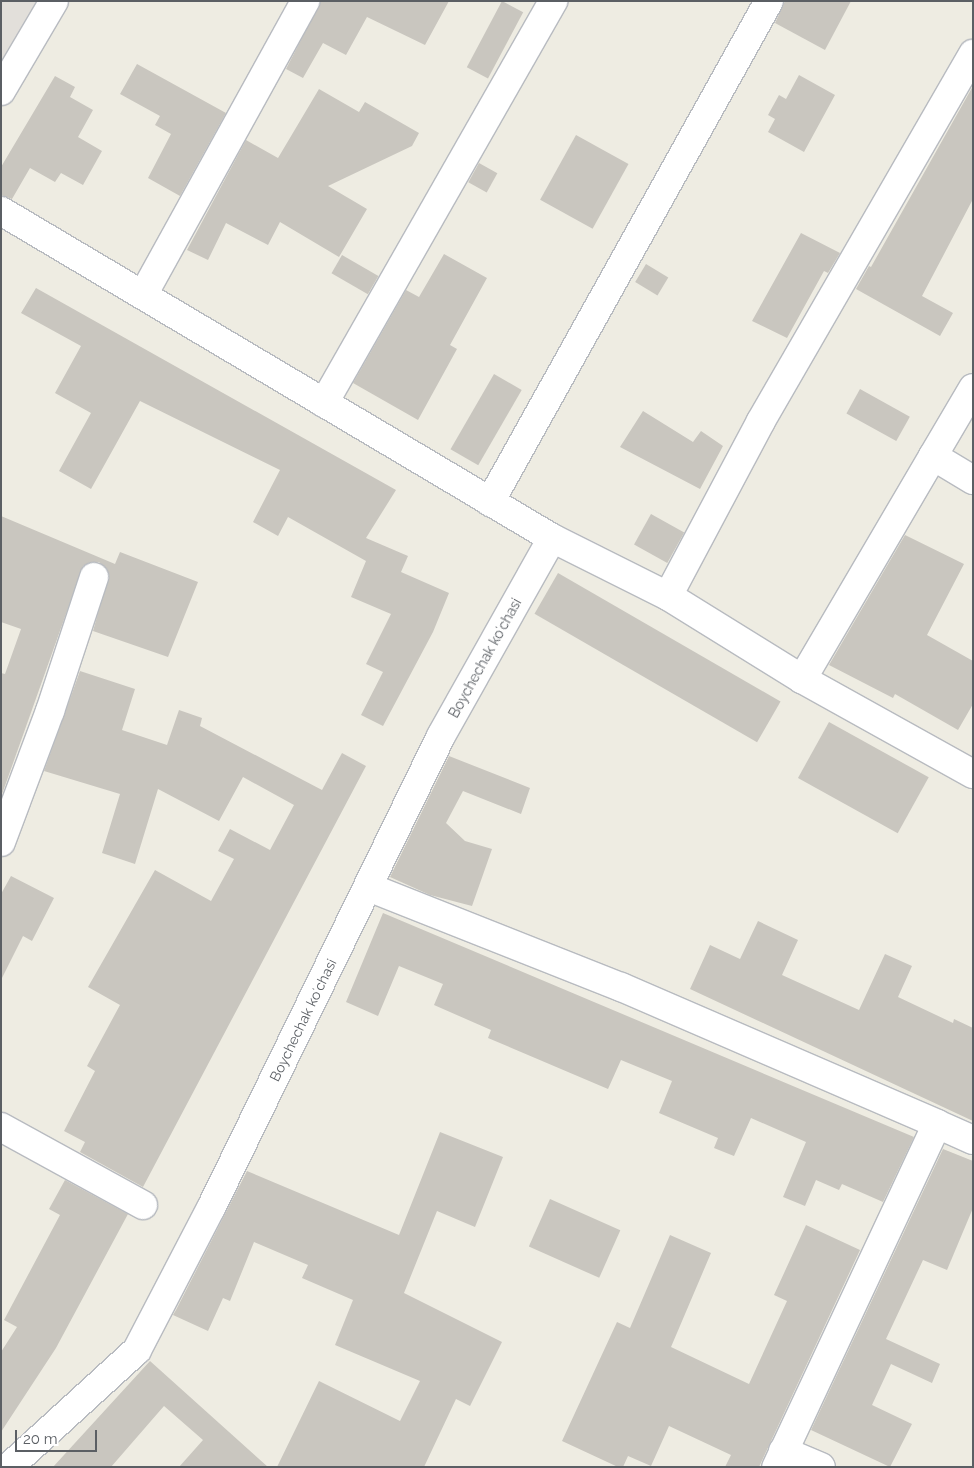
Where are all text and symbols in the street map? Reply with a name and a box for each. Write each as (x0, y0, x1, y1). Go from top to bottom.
street label: Boychechak koʻchasi (445, 595, 525, 721)
street label: Boychechak koʻchasi (266, 956, 340, 1084)
scale bar (18, 1420, 100, 1452)
text: 20 m (23, 1430, 58, 1448)

